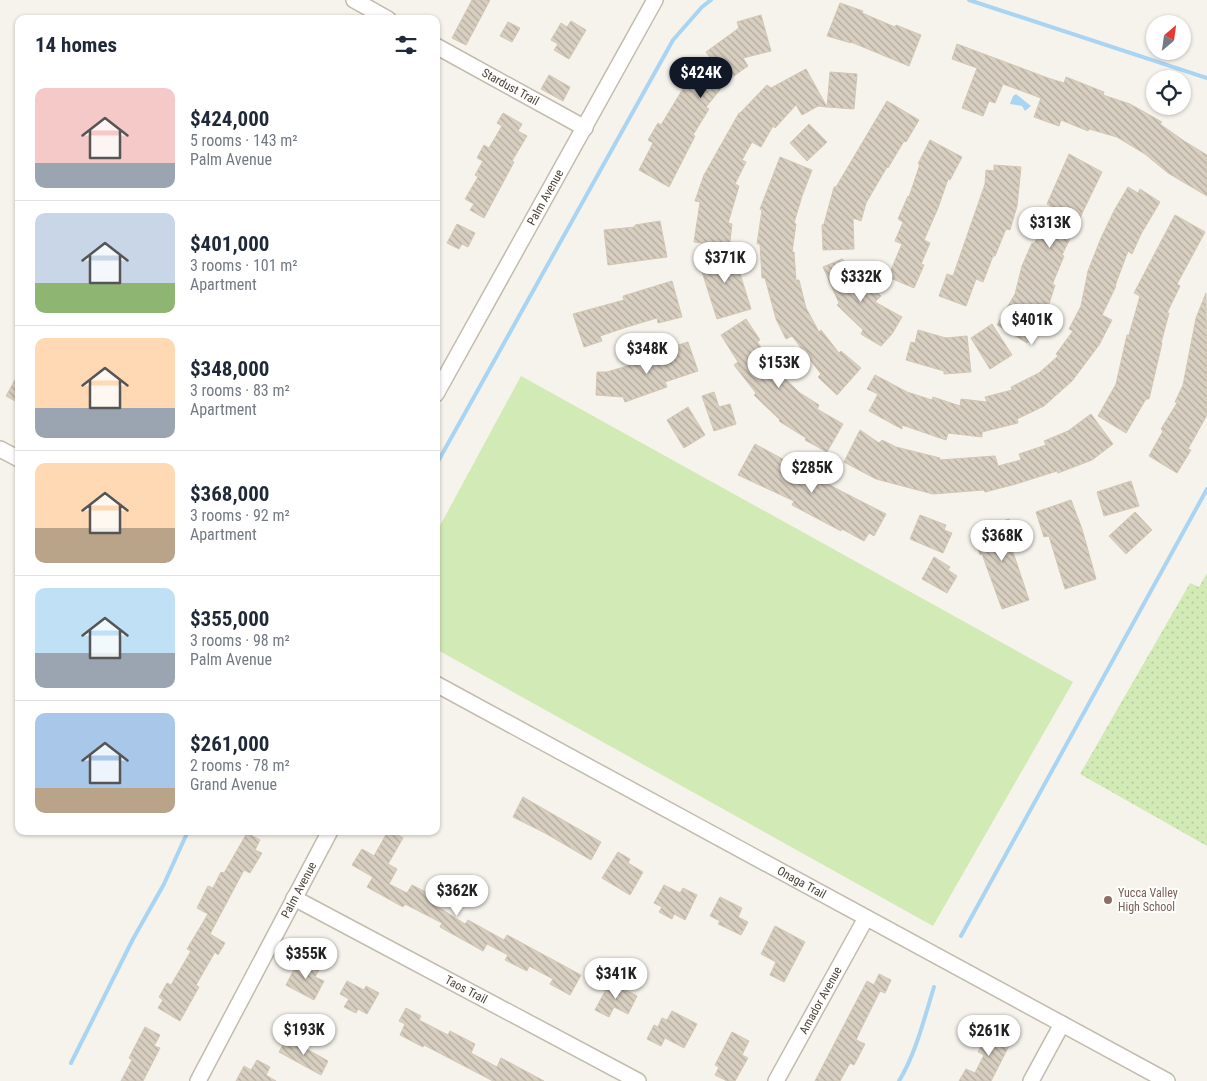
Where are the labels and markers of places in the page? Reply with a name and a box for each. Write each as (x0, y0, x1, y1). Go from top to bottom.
pin: $424K (666, 56, 736, 99)
pin: $313K (1015, 206, 1085, 249)
pin: $371K (690, 242, 760, 284)
pin: $332K (826, 260, 896, 303)
pin: $401K (997, 304, 1067, 346)
pin: $348K (612, 332, 682, 375)
pin: $153K (744, 346, 814, 389)
pin: $285K (777, 452, 847, 494)
pin: $368K (967, 520, 1037, 562)
pin: $362K (422, 874, 492, 917)
place label: Yucca Valley High School (1118, 886, 1178, 914)
marker: Yucca Valley High School (1102, 894, 1114, 906)
pin: $355K (271, 938, 341, 980)
pin: $341K (581, 958, 651, 1000)
pin: $193K (269, 1014, 339, 1056)
pin: $261K (954, 1014, 1024, 1057)

